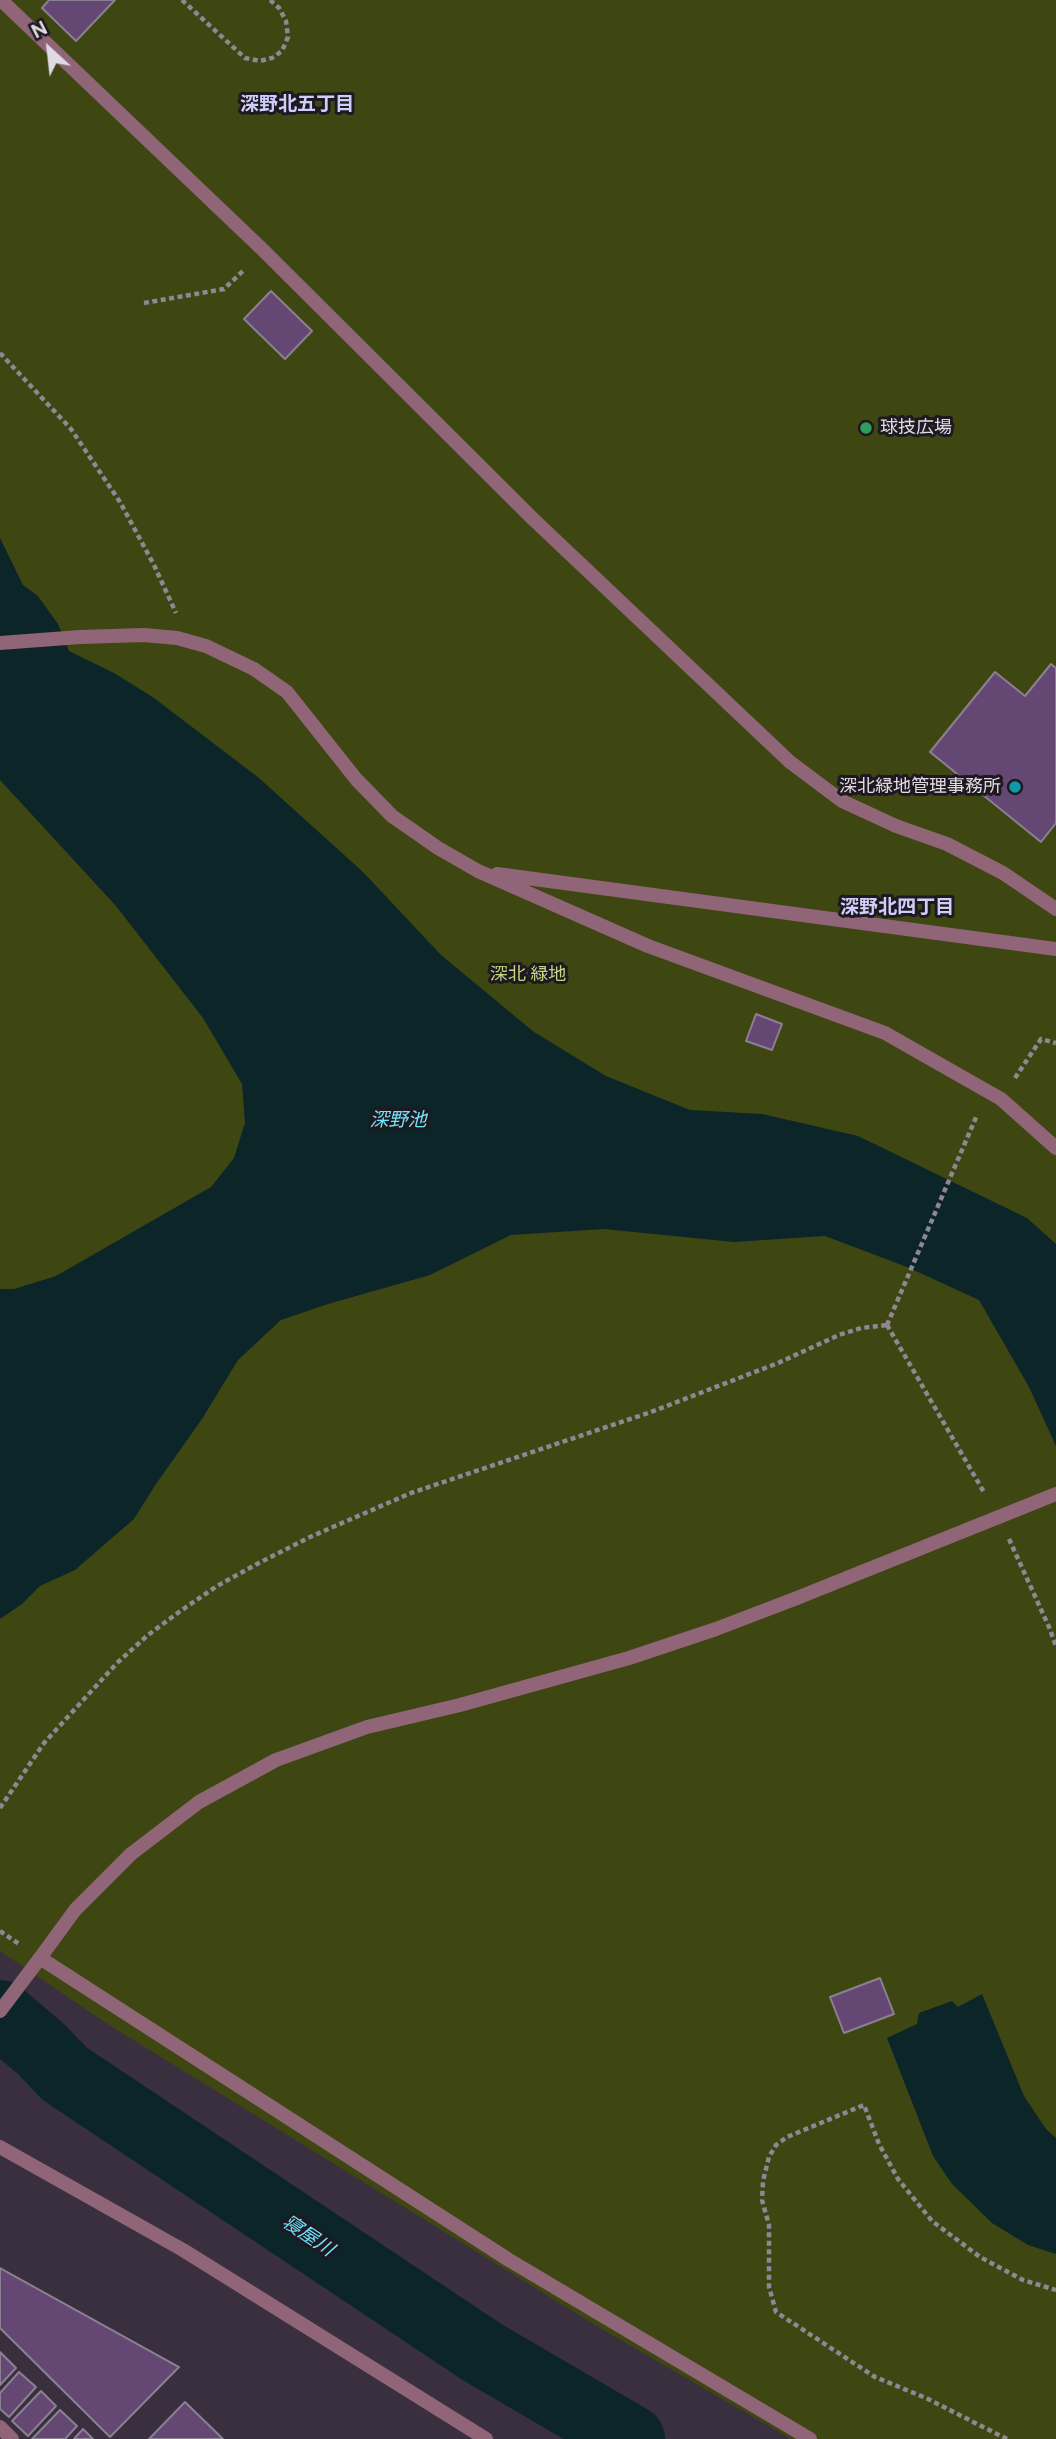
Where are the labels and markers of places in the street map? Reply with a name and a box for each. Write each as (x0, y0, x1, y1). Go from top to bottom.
place label: 球技広場 (880, 417, 952, 439)
marker: 球技広場 (858, 420, 874, 436)
place label: 深北緑地管理事務所 (839, 776, 1001, 798)
marker: 深北緑地管理事務所 (1007, 779, 1023, 795)

